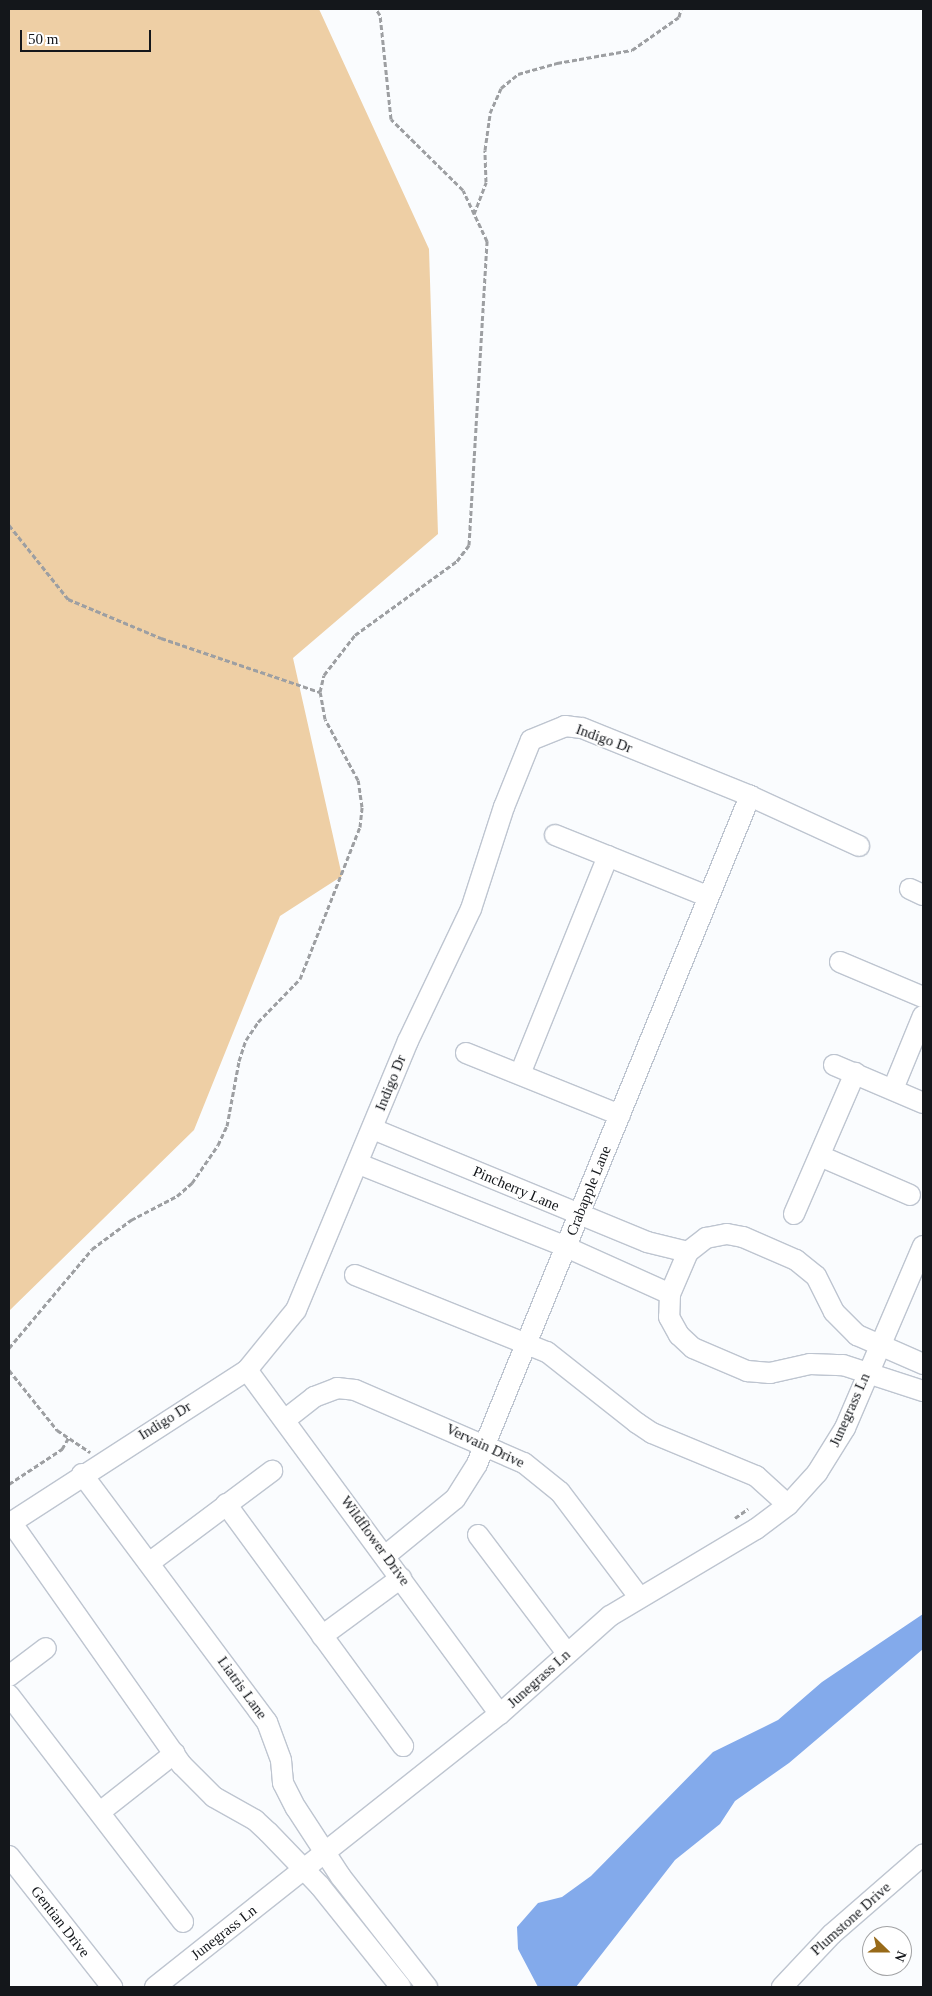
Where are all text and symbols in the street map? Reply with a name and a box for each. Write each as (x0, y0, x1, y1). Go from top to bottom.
scale bar (22, 20, 154, 52)
text: 50 m (28, 31, 58, 47)
street label: Indigo Dr (573, 720, 635, 758)
street label: Indigo Dr (372, 1052, 410, 1114)
street label: Crabapple Lane (563, 1143, 615, 1239)
street label: Pincherry Lane (470, 1163, 562, 1215)
street label: Junegrass Ln (826, 1370, 874, 1450)
street label: Indigo Dr (135, 1398, 195, 1444)
street label: Vervain Drive (443, 1420, 527, 1472)
street label: Wildflower Drive (336, 1493, 414, 1589)
street label: Junegrass Ln (504, 1646, 574, 1712)
street label: Liatris Lane (213, 1653, 271, 1723)
street label: Plumstone Drive (807, 1878, 895, 1960)
street label: Gentian Drive (27, 1883, 93, 1961)
street label: Junegrass Ln (187, 1902, 261, 1964)
north arrow (862, 1926, 912, 1976)
text: N (892, 1949, 909, 1964)

